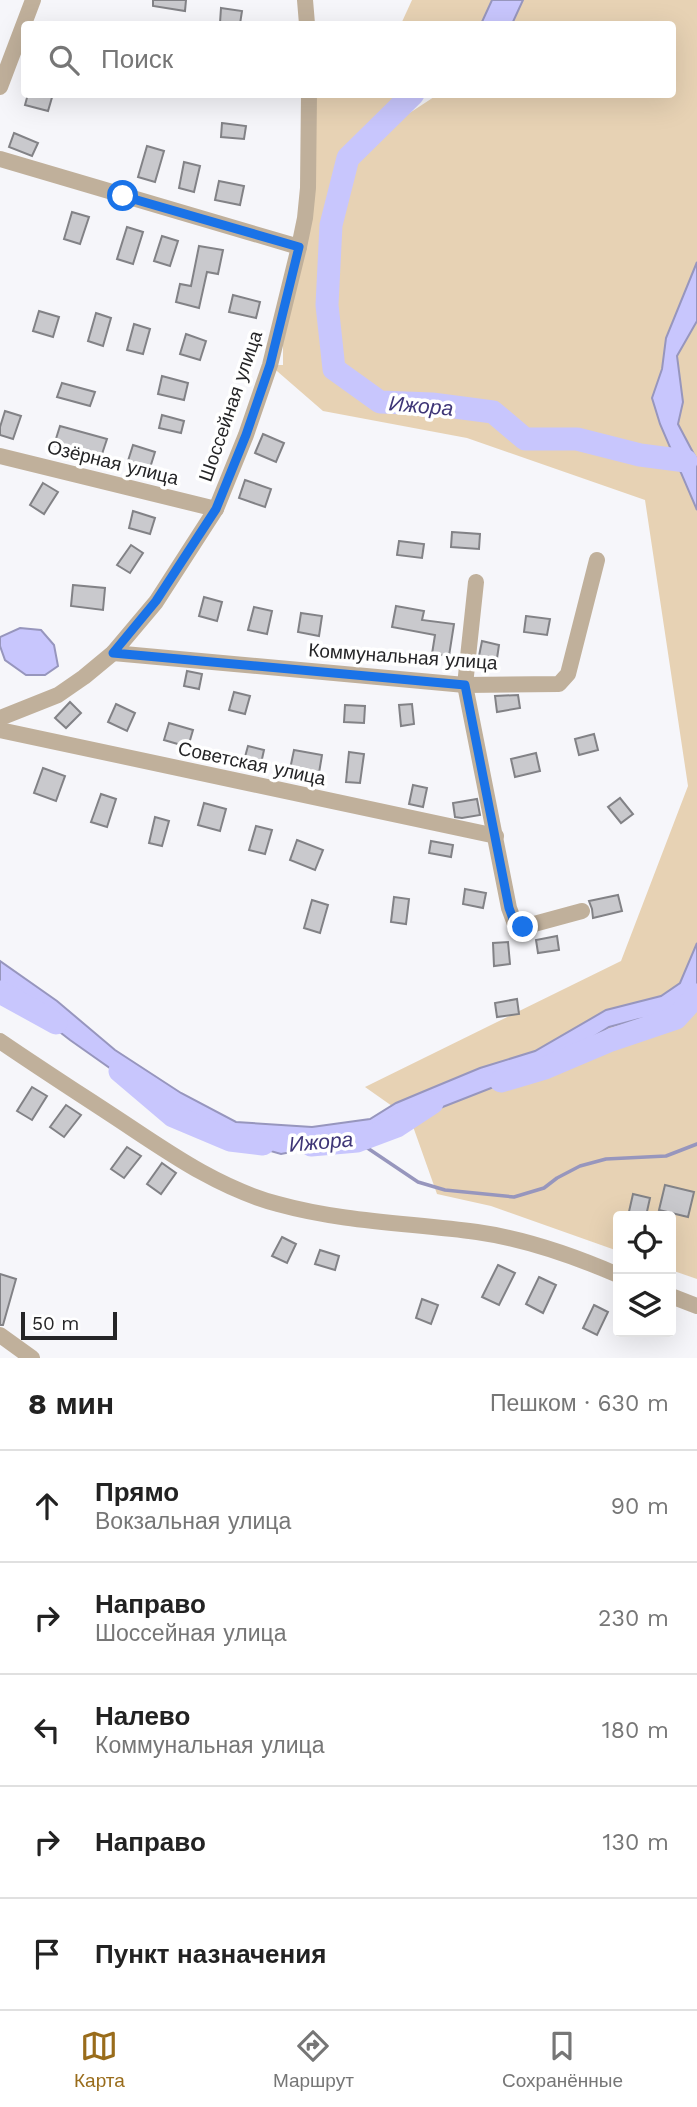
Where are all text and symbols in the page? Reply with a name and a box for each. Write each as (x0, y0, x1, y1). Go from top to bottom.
search box (21, 21, 676, 98)
icon: search (45, 41, 83, 79)
text: Поиск (101, 44, 173, 74)
route start (107, 180, 138, 211)
street label: Шоссейная улица (194, 327, 267, 485)
water label: Ижора (388, 390, 454, 421)
street label: Озёрная улица (45, 435, 181, 490)
street label: Коммунальная улица (308, 638, 499, 675)
street label: Советская улица (176, 737, 328, 790)
route end (507, 911, 538, 942)
water label: Ижора (288, 1126, 354, 1157)
map controls (613, 1211, 676, 1337)
button: locate (613, 1211, 676, 1274)
button: layers (613, 1274, 676, 1337)
scale bar (21, 1309, 117, 1341)
text: 50 m (32, 1312, 79, 1335)
text: 8 мин (28, 1386, 114, 1421)
text: Пешком · 630 m (490, 1390, 669, 1417)
text: Прямо (95, 1477, 179, 1507)
icon: ahead (28, 1487, 66, 1525)
text: 90 m (611, 1493, 669, 1520)
text: Вокзальная улица (95, 1508, 291, 1535)
text: Направо (95, 1589, 206, 1619)
icon: right (28, 1599, 66, 1637)
text: 230 m (598, 1605, 669, 1632)
text: Шоссейная улица (95, 1620, 287, 1647)
text: Налево (95, 1701, 190, 1731)
icon: left (28, 1711, 66, 1749)
text: 180 m (602, 1717, 669, 1744)
text: Коммунальная улица (95, 1732, 325, 1759)
icon: right (28, 1823, 66, 1861)
text: Направо (95, 1827, 206, 1857)
text: 130 m (603, 1829, 669, 1856)
icon: arrive (28, 1935, 66, 1973)
text: Пункт назначения (95, 1939, 326, 1969)
tab: Карта (74, 2027, 125, 2092)
tab: Маршрут (273, 2027, 354, 2092)
tab: Сохранённые (502, 2027, 623, 2092)

